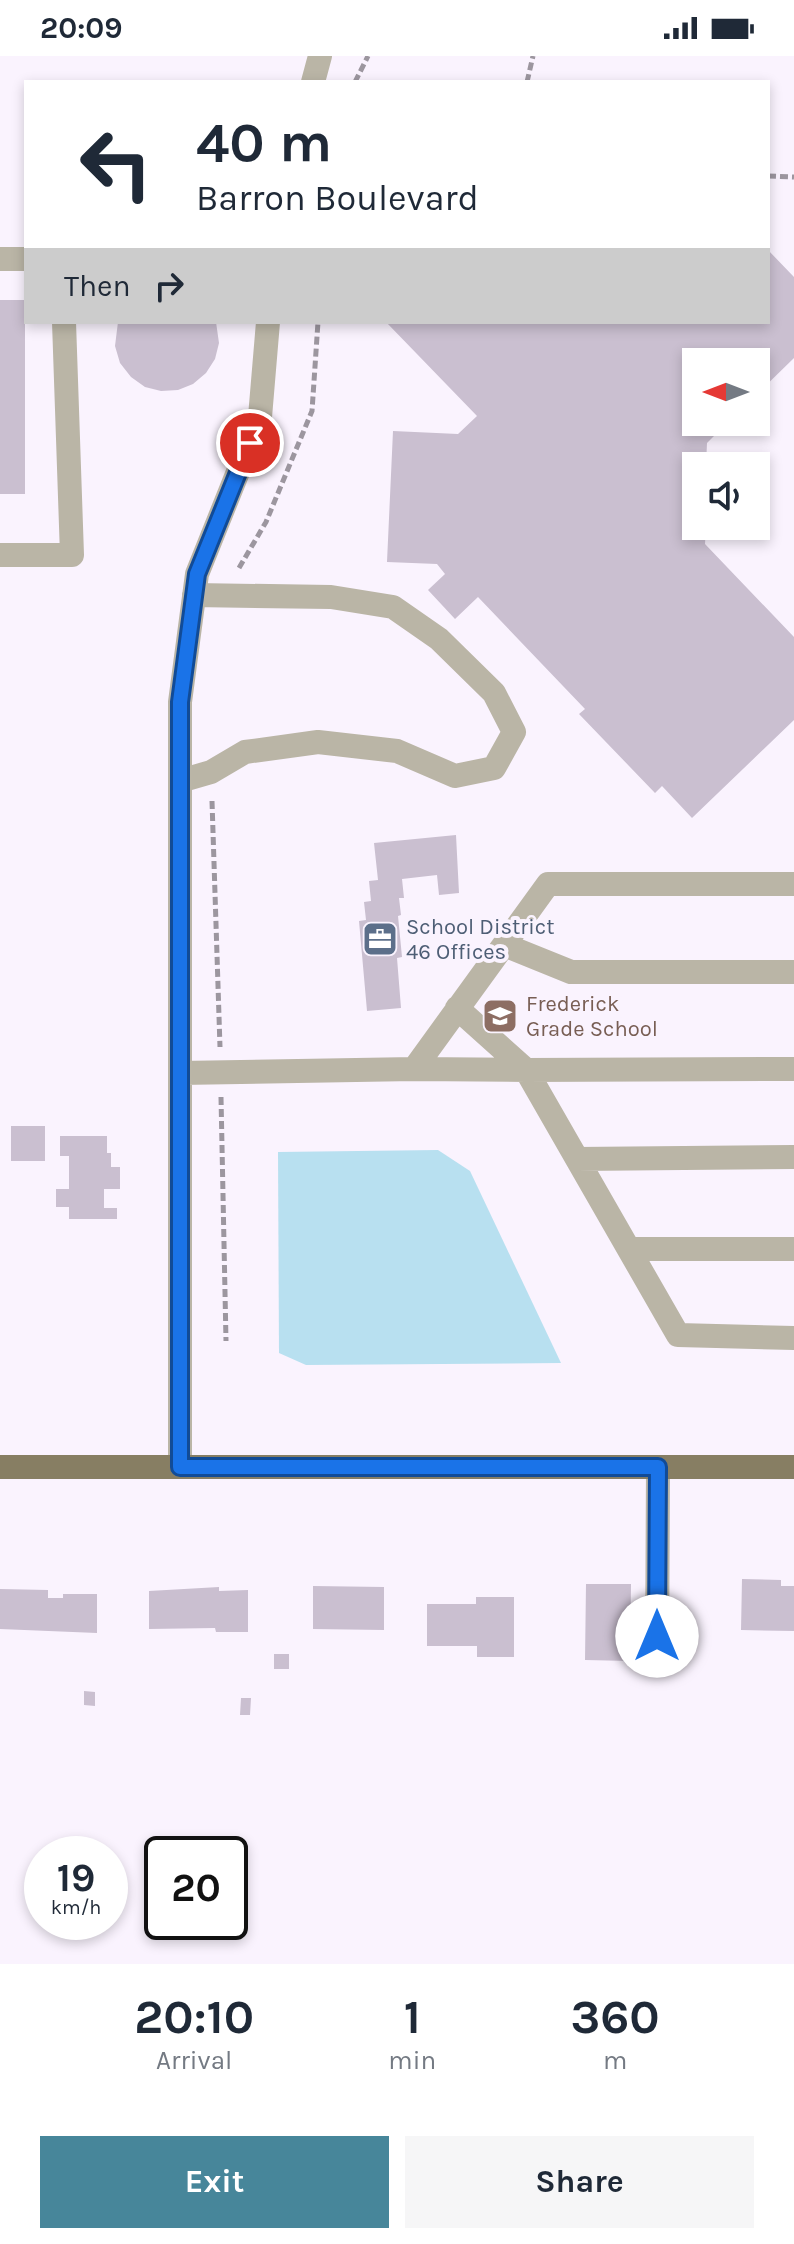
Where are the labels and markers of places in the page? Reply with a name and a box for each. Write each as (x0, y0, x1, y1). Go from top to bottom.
pin (216, 409, 284, 477)
place label: School District 46 Offices (406, 914, 554, 965)
office icon: School District 46 Offices (361, 920, 399, 958)
place label: Frederick Grade School (526, 991, 658, 1042)
school or university icon: Frederick Grade School (481, 997, 519, 1035)

